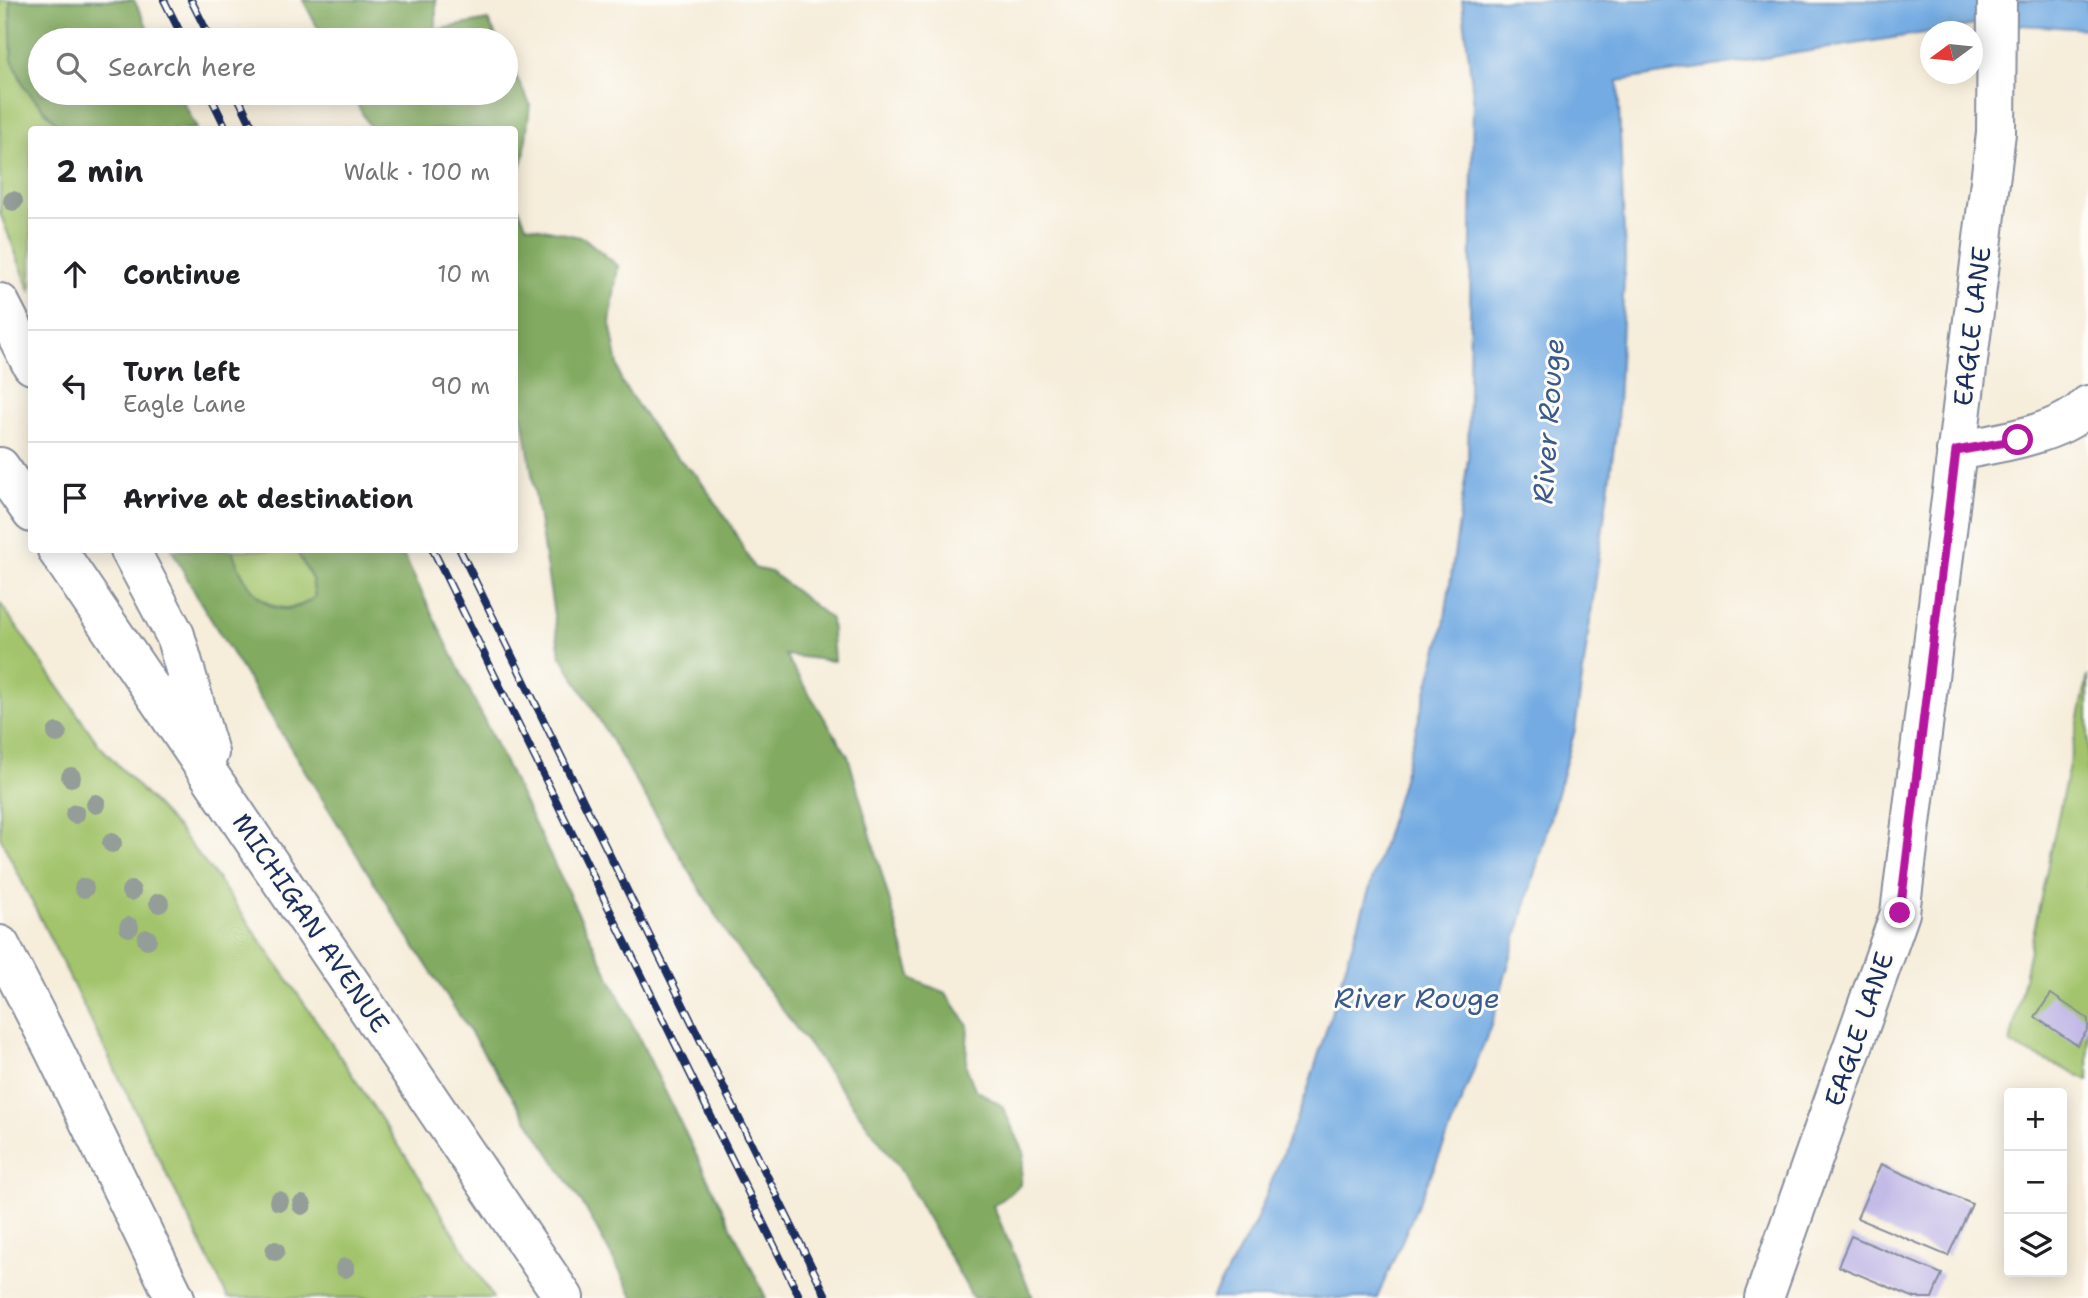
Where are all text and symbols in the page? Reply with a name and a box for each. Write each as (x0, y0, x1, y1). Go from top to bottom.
north arrow (1920, 21, 1983, 84)
search box (28, 28, 518, 105)
icon: search (52, 48, 90, 86)
text: Search here (108, 49, 257, 84)
text: 2 min (56, 151, 143, 192)
text: Walk · 100 m (344, 157, 490, 187)
street label: EAGLE LANE (1944, 244, 1999, 408)
icon: ahead (56, 255, 94, 293)
text: Continue (123, 257, 241, 292)
text: 10 m (437, 259, 490, 289)
water label: River Rouge (1523, 337, 1573, 505)
text: Turn left (123, 354, 240, 389)
icon: left (56, 367, 94, 405)
text: 90 m (430, 371, 490, 401)
text: Eagle Lane (123, 389, 246, 419)
route start (2002, 424, 2033, 455)
icon: arrive (56, 479, 94, 517)
text: Arrive at destination (123, 481, 413, 516)
street label: MICHIGAN AVENUE (225, 806, 398, 1039)
route end (1884, 897, 1915, 928)
street label: EAGLE LANE (1816, 947, 1901, 1111)
water label: River Rouge (1334, 979, 1500, 1017)
map controls (2004, 1088, 2067, 1277)
button: + (2004, 1088, 2067, 1151)
button: − (2004, 1151, 2067, 1214)
button: layers (2004, 1214, 2067, 1277)

